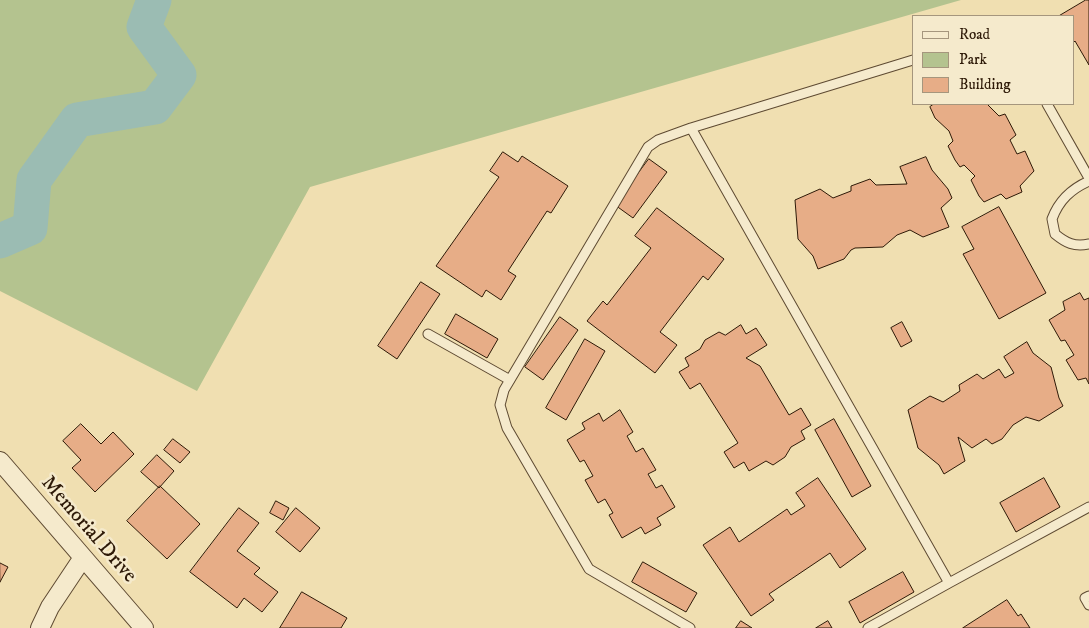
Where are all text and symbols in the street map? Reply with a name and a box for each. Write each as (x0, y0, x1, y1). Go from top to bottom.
legend (912, 15, 1074, 105)
text: Road (959, 25, 990, 44)
text: Park (959, 50, 987, 69)
text: Building (959, 75, 1011, 94)
street label: Memorial Drive (35, 471, 141, 589)

